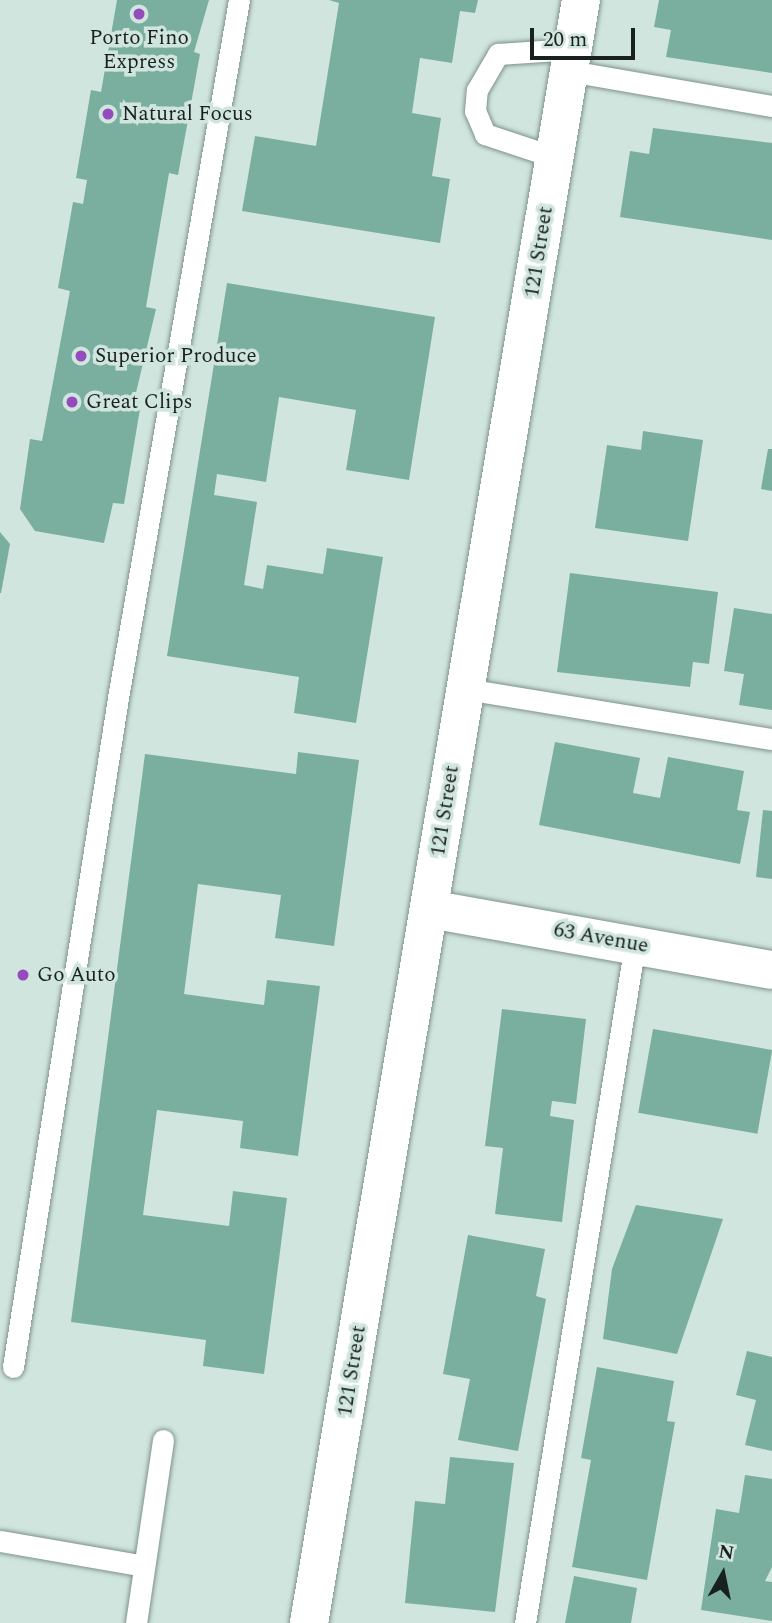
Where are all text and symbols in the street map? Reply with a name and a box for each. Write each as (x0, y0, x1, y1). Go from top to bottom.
marker: Porto Fino Express (131, 6, 147, 22)
scale bar (534, 14, 639, 58)
text: 20 m (543, 24, 587, 56)
place label: Porto Fino Express (89, 25, 189, 75)
place label: Natural Focus (122, 101, 253, 127)
marker: Natural Focus (100, 106, 116, 122)
street label: 121 Street (519, 205, 559, 299)
place label: Superior Produce (95, 343, 257, 369)
marker: Superior Produce (73, 348, 89, 364)
place label: Great Clips (86, 389, 193, 415)
marker: Great Clips (64, 394, 80, 410)
street label: 121 Street (425, 764, 465, 858)
street label: 63 Avenue (552, 917, 650, 959)
place label: Go Auto (37, 962, 116, 988)
marker: Go Auto (15, 967, 31, 983)
street label: 121 Street (332, 1324, 372, 1418)
text: N (716, 1537, 736, 1568)
north arrow (688, 1539, 758, 1609)

